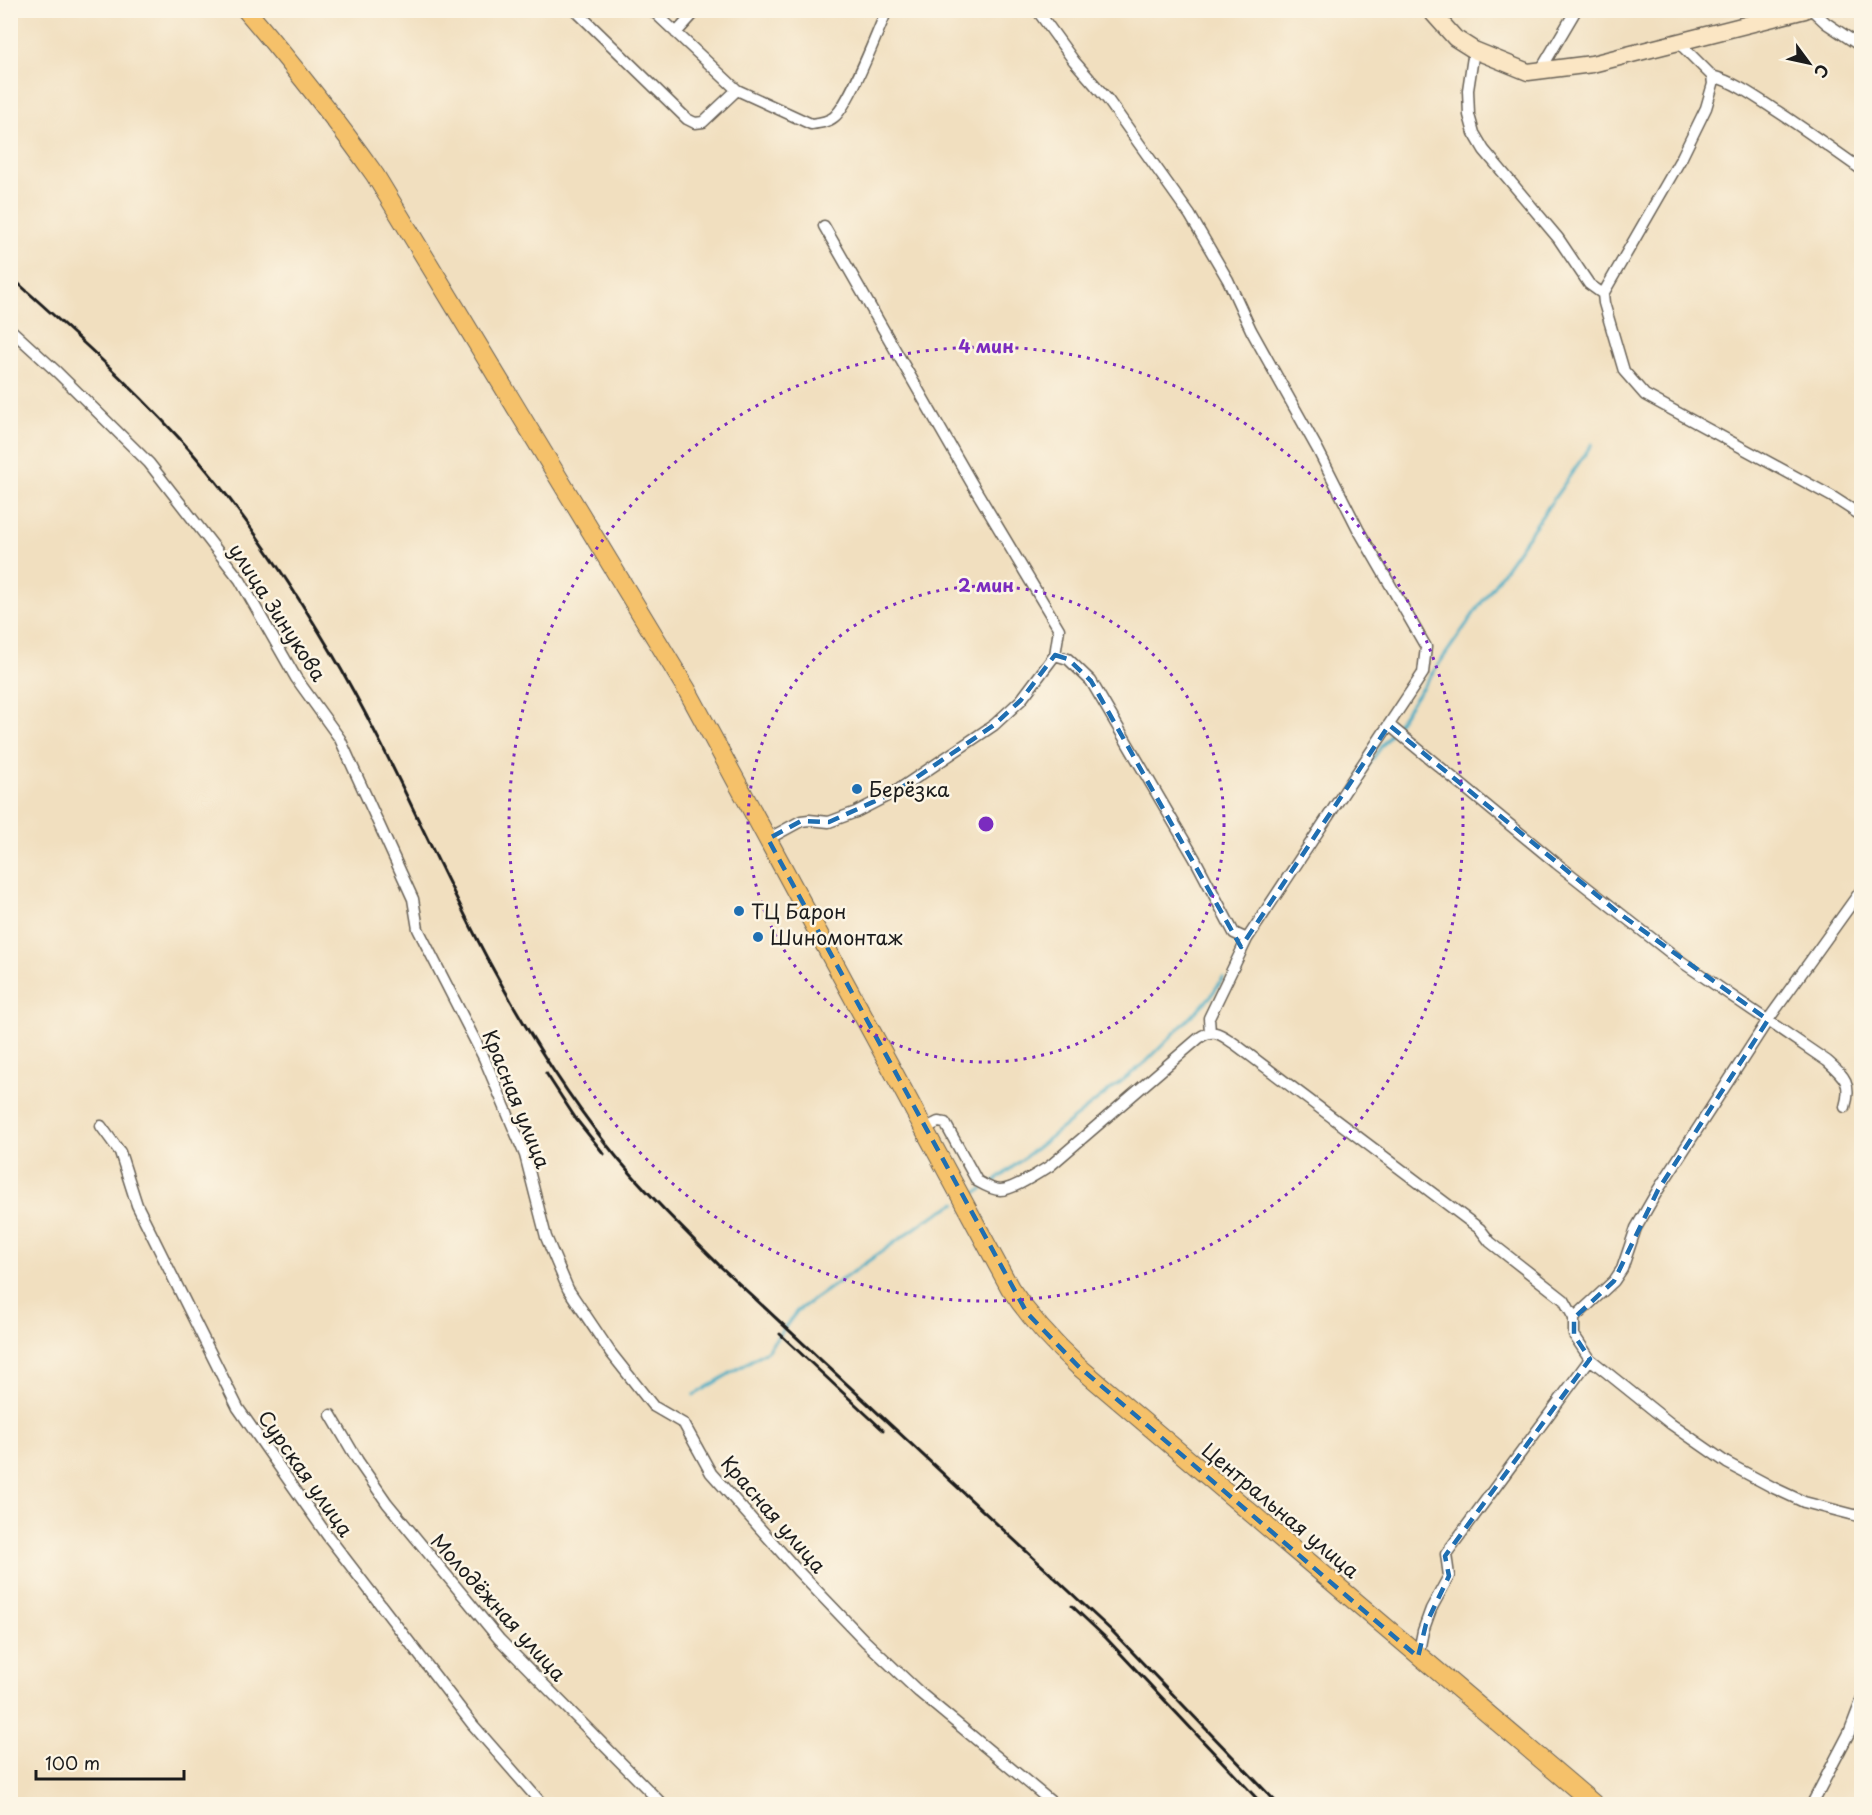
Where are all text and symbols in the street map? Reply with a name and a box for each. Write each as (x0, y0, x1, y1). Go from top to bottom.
north arrow (1779, 33, 1839, 93)
text: С (1809, 60, 1836, 83)
text: 4 мин (958, 332, 1014, 359)
street label: улица Зинукова (222, 537, 334, 687)
text: 2 мин (958, 571, 1014, 598)
place label: Берёзка (869, 774, 950, 804)
marker: Берёзка (850, 782, 864, 796)
centre of rings (976, 814, 996, 834)
place label: ТЦ Барон (751, 896, 847, 926)
marker: ТЦ Барон (732, 904, 746, 918)
place label: Шиномонтаж (770, 922, 903, 952)
marker: Шиномонтаж (751, 930, 765, 944)
street label: Красная улица (476, 1025, 559, 1173)
street label: Сурская улица (251, 1404, 361, 1543)
street label: Центральная улица (1196, 1435, 1367, 1585)
street label: Красная улица (714, 1449, 834, 1580)
street label: Молодёжная улица (424, 1527, 574, 1688)
scale bar (36, 1743, 184, 1781)
text: 100 m (45, 1749, 100, 1776)

